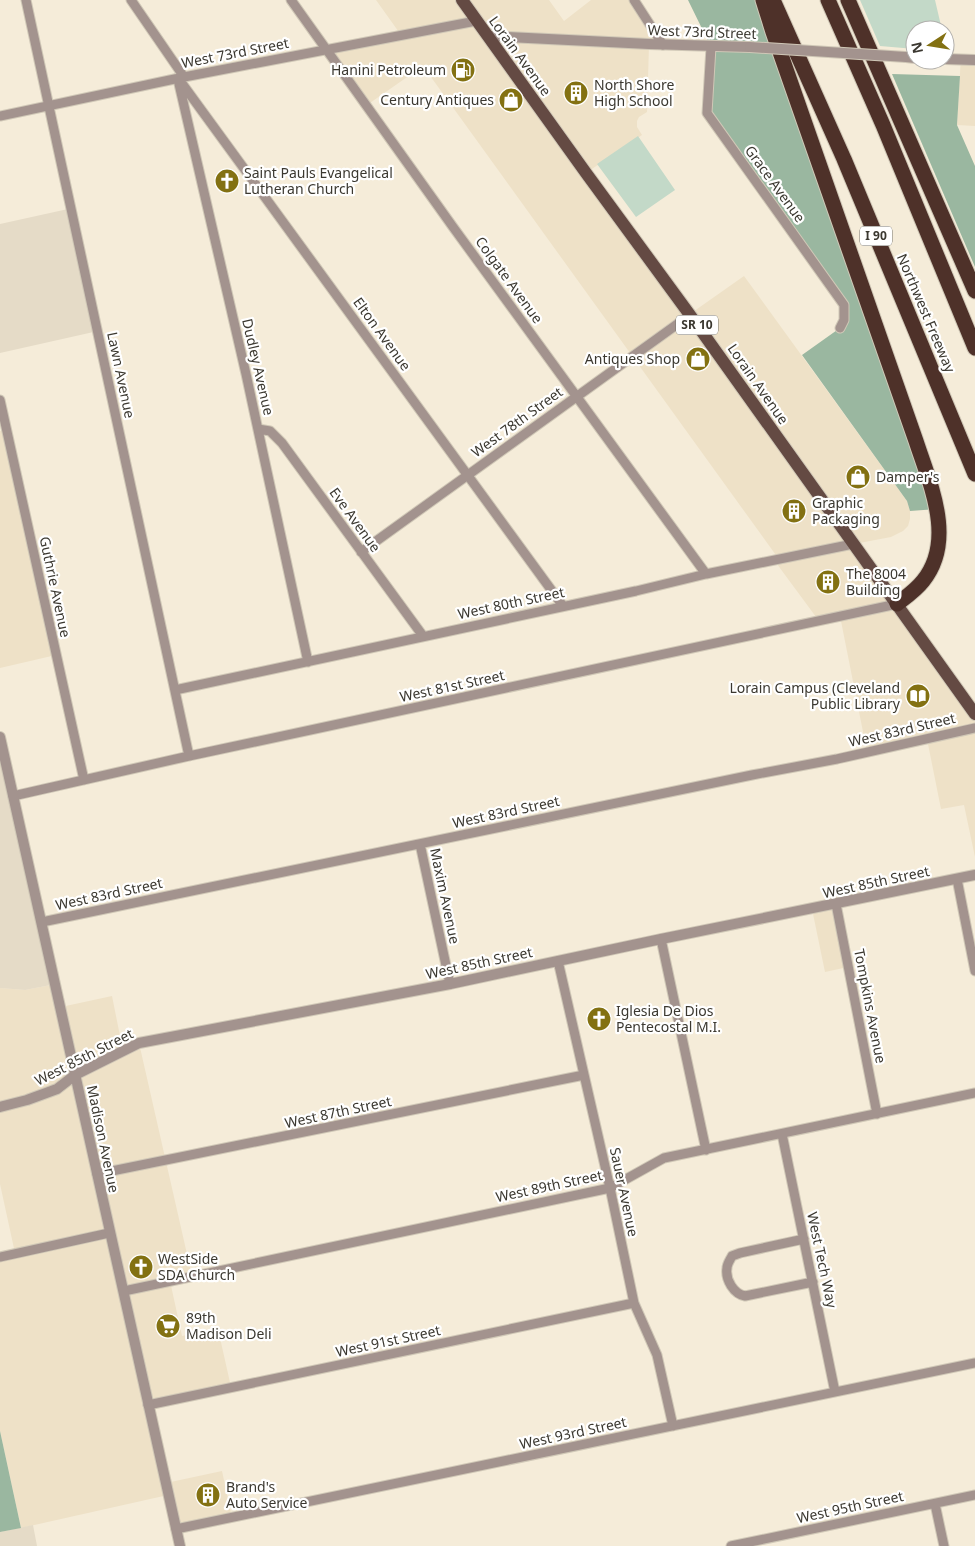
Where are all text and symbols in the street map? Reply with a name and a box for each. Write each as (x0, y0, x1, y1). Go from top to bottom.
street label: Lorain Avenue (485, 12, 556, 99)
street label: West 73rd Street (647, 20, 757, 43)
north arrow (905, 20, 955, 70)
street label: West 73rd Street (180, 33, 290, 72)
text: N (906, 40, 927, 55)
fuel station icon: Hanini Petroleum (450, 57, 476, 83)
place label: Hanini Petroleum (331, 60, 446, 79)
place label: North Shore High School (594, 75, 675, 110)
building icon: North Shore High School (563, 80, 589, 106)
shop icon: Century Antiques (498, 87, 524, 113)
place label: Century Antiques (380, 90, 494, 109)
street label: Grace Avenue (741, 141, 810, 226)
place label: Saint Pauls Evangelical Lutheran Church (244, 163, 393, 198)
church icon: Saint Pauls Evangelical Lutheran Church (214, 168, 240, 194)
road number: I 90 (860, 227, 892, 246)
street label: Colgate Avenue (471, 232, 547, 327)
street label: Northwest Freeway (893, 251, 960, 376)
street label: Elton Avenue (349, 293, 416, 374)
road number: SR 10 (676, 316, 718, 334)
street label: Dudley Avenue (238, 317, 279, 417)
street label: Lawn Avenue (103, 330, 140, 420)
street label: Lorain Avenue (724, 340, 793, 428)
shop icon: Antiques Shop (685, 346, 711, 372)
place label: Antiques Shop (585, 349, 680, 368)
street label: West 78th Street (467, 382, 566, 461)
shop icon: Damper's (845, 464, 871, 490)
place label: Damper's (876, 467, 940, 486)
street label: Eve Avenue (326, 484, 385, 556)
place label: Graphic Packaging (812, 493, 880, 528)
building icon: Graphic Packaging (781, 498, 807, 524)
street label: Guthrie Avenue (36, 535, 75, 639)
place label: The 8004 Building (846, 564, 906, 599)
building icon: The 8004 Building (815, 569, 841, 595)
street label: West 80th Street (456, 582, 566, 623)
street label: West 81st Street (398, 665, 506, 706)
place label: Lorain Campus (Cleveland Public Library (730, 678, 901, 713)
library icon: Lorain Campus (Cleveland Public Library (905, 683, 931, 709)
street label: West 83rd Street (847, 708, 957, 751)
street label: West 83rd Street (451, 791, 561, 832)
street label: Maxim Avenue (426, 846, 465, 946)
street label: West 85th Street (821, 861, 931, 902)
street label: West 83rd Street (54, 873, 164, 914)
street label: West 85th Street (424, 942, 534, 983)
street label: Tompkins Avenue (850, 947, 891, 1065)
place label: Iglesia De Dios Pentecostal M.I. (616, 1001, 721, 1036)
church icon: Iglesia De Dios Pentecostal M.I. (586, 1006, 612, 1032)
street label: West 85th Street (31, 1023, 136, 1090)
street label: Madison Avenue (83, 1083, 124, 1194)
street label: West 87th Street (283, 1091, 393, 1132)
street label: Sauer Avenue (606, 1146, 643, 1238)
street label: West 89th Street (494, 1165, 604, 1206)
street label: West Tech Way (803, 1210, 842, 1310)
place label: WestSide SDA Church (158, 1249, 235, 1284)
church icon: WestSide SDA Church (128, 1254, 154, 1280)
place label: 89th Madison Deli (186, 1308, 272, 1343)
supermarket icon: 89th Madison Deli (155, 1313, 181, 1339)
street label: West 91st Street (334, 1320, 442, 1361)
street label: West 93rd Street (518, 1412, 628, 1453)
place label: Brand's Auto Service (226, 1477, 308, 1512)
building icon: Brand's Auto Service (195, 1482, 221, 1508)
street label: West 95th Street (795, 1486, 905, 1527)

